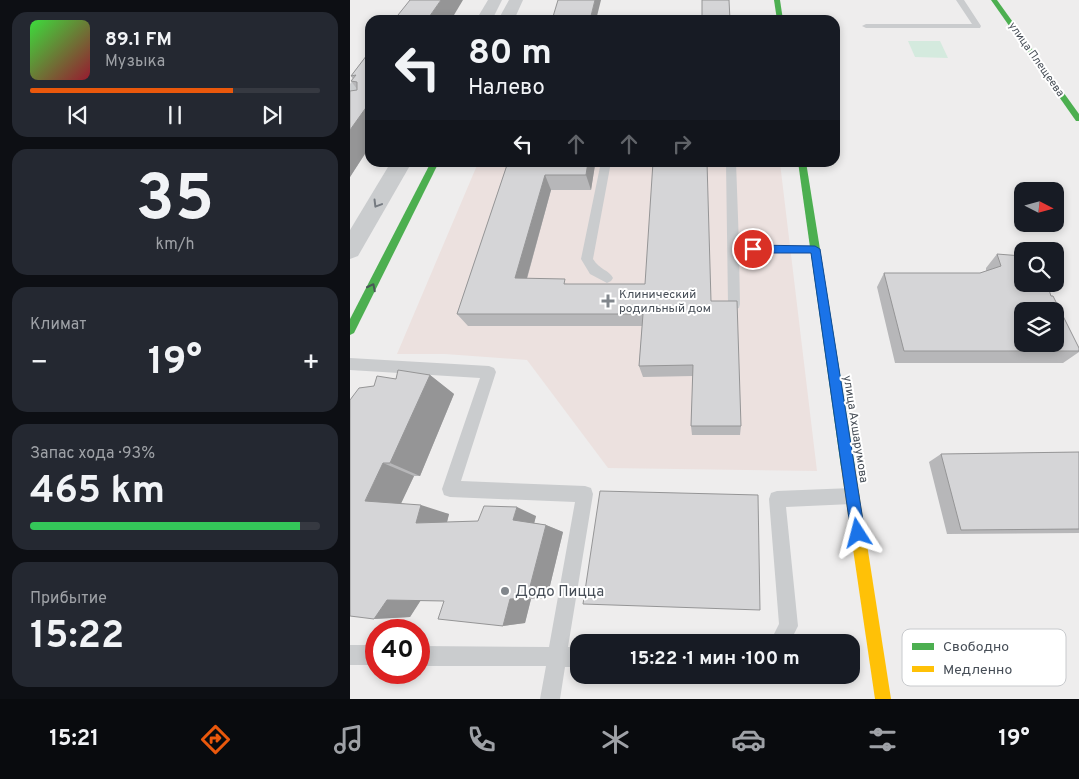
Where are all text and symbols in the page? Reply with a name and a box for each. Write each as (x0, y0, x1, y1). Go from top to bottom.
street label: улица Плещеева (1005, 20, 1067, 100)
text: 89.1 FM (105, 28, 172, 52)
text: 80 m (468, 32, 552, 76)
icon: left (385, 35, 450, 100)
text: Музыка (105, 52, 165, 72)
text: Налево (468, 75, 545, 102)
icon: previous (64, 101, 92, 129)
icon: pause (161, 101, 189, 129)
icon: next (258, 101, 286, 129)
icon: left (509, 130, 537, 158)
icon: ahead (562, 130, 590, 158)
icon: ahead (615, 130, 643, 158)
icon: right (668, 130, 696, 158)
text: 35 (136, 161, 214, 243)
north arrow (1014, 182, 1064, 232)
map controls (1014, 182, 1064, 352)
one-way arrow (373, 199, 383, 208)
pin (732, 228, 774, 270)
text: km/h (156, 235, 194, 255)
icon: arrive (739, 235, 767, 263)
button: search (1014, 242, 1064, 292)
one-way arrow (366, 283, 376, 292)
place label: Клинический родильный дом (619, 287, 711, 317)
marker: Клинический родильный дом (601, 294, 615, 308)
button: layers (1014, 302, 1064, 352)
text: Климат (30, 315, 87, 335)
text: 19° (148, 339, 202, 388)
text: − (30, 346, 48, 382)
text: + (302, 346, 320, 382)
street label: улица Ахшарумова (839, 374, 871, 484)
text: Запас хода · 93% (30, 444, 155, 464)
text: 465 km (30, 468, 165, 517)
position arrow (831, 506, 883, 558)
place label: Додо Пицца (515, 583, 604, 602)
marker: Додо Пицца (499, 585, 511, 597)
text: Прибытие (30, 589, 107, 609)
text: 15:22 (30, 613, 124, 662)
speed limit sign: 40 (365, 619, 430, 684)
legend (902, 629, 1066, 686)
text: Свободно (943, 639, 1009, 656)
text: 15:22 · 1 мин · 100 m (630, 647, 800, 671)
text: Медленно (943, 662, 1012, 679)
icon: directions (198, 722, 233, 757)
icon: music (331, 722, 366, 757)
icon: phone (464, 722, 499, 757)
icon: climate (598, 722, 633, 757)
icon: car (731, 722, 766, 757)
icon: filters (865, 722, 900, 757)
text: 15:21 (49, 726, 99, 753)
text: 19° (998, 726, 1030, 753)

